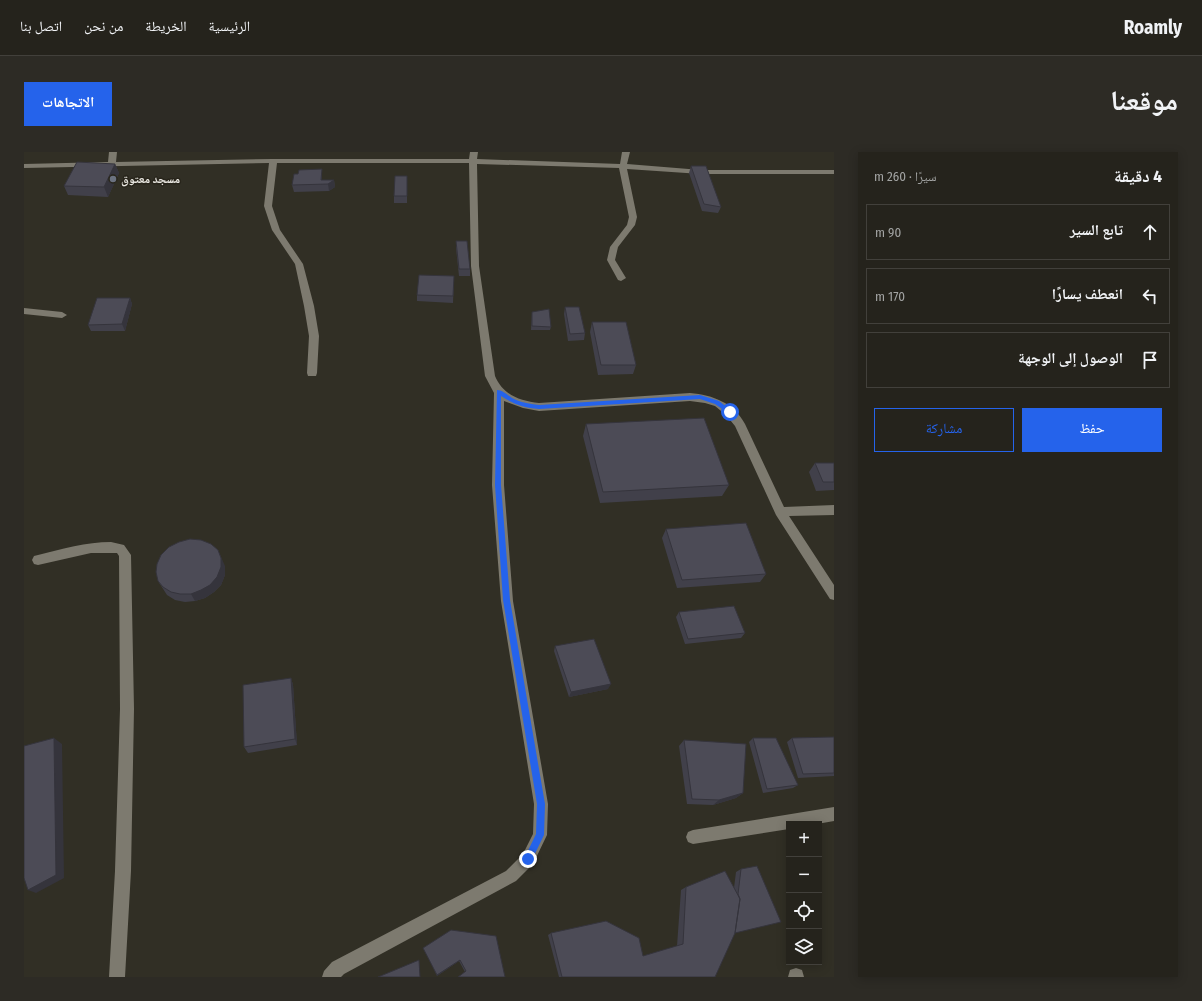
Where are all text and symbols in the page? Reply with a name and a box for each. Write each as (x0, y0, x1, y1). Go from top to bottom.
text: Roamly (1124, 16, 1182, 39)
text: اتصل بنا (20, 18, 62, 35)
text: من نحن (84, 18, 123, 35)
text: الخريطة (145, 18, 187, 35)
text: الرئيسية (209, 18, 250, 35)
button: الاتجاهات (24, 82, 112, 126)
text: موقعنا (1110, 84, 1178, 117)
text: 4 دقيقة (1114, 166, 1162, 187)
text: سيرًا · 260 m (874, 169, 936, 184)
place label: مسجد معتوق (121, 172, 181, 187)
marker: مسجد معتوق (108, 174, 118, 184)
text: تابع السير (1070, 221, 1123, 239)
icon: ahead (1139, 221, 1161, 243)
text: 90 m (875, 225, 901, 240)
text: انعطف يسارًا (1052, 285, 1123, 303)
icon: left (1139, 285, 1161, 307)
text: 170 m (875, 289, 905, 304)
text: الوصول إلى الوجهة (1018, 349, 1123, 367)
icon: arrive (1139, 349, 1161, 371)
route start (721, 403, 739, 421)
button: مشاركة (874, 408, 1014, 452)
button: حفظ (1022, 408, 1162, 452)
map controls (786, 821, 822, 965)
button: + (786, 821, 822, 857)
route end (519, 850, 537, 868)
button: − (786, 857, 822, 893)
button: locate (786, 893, 822, 929)
button: layers (786, 929, 822, 965)

